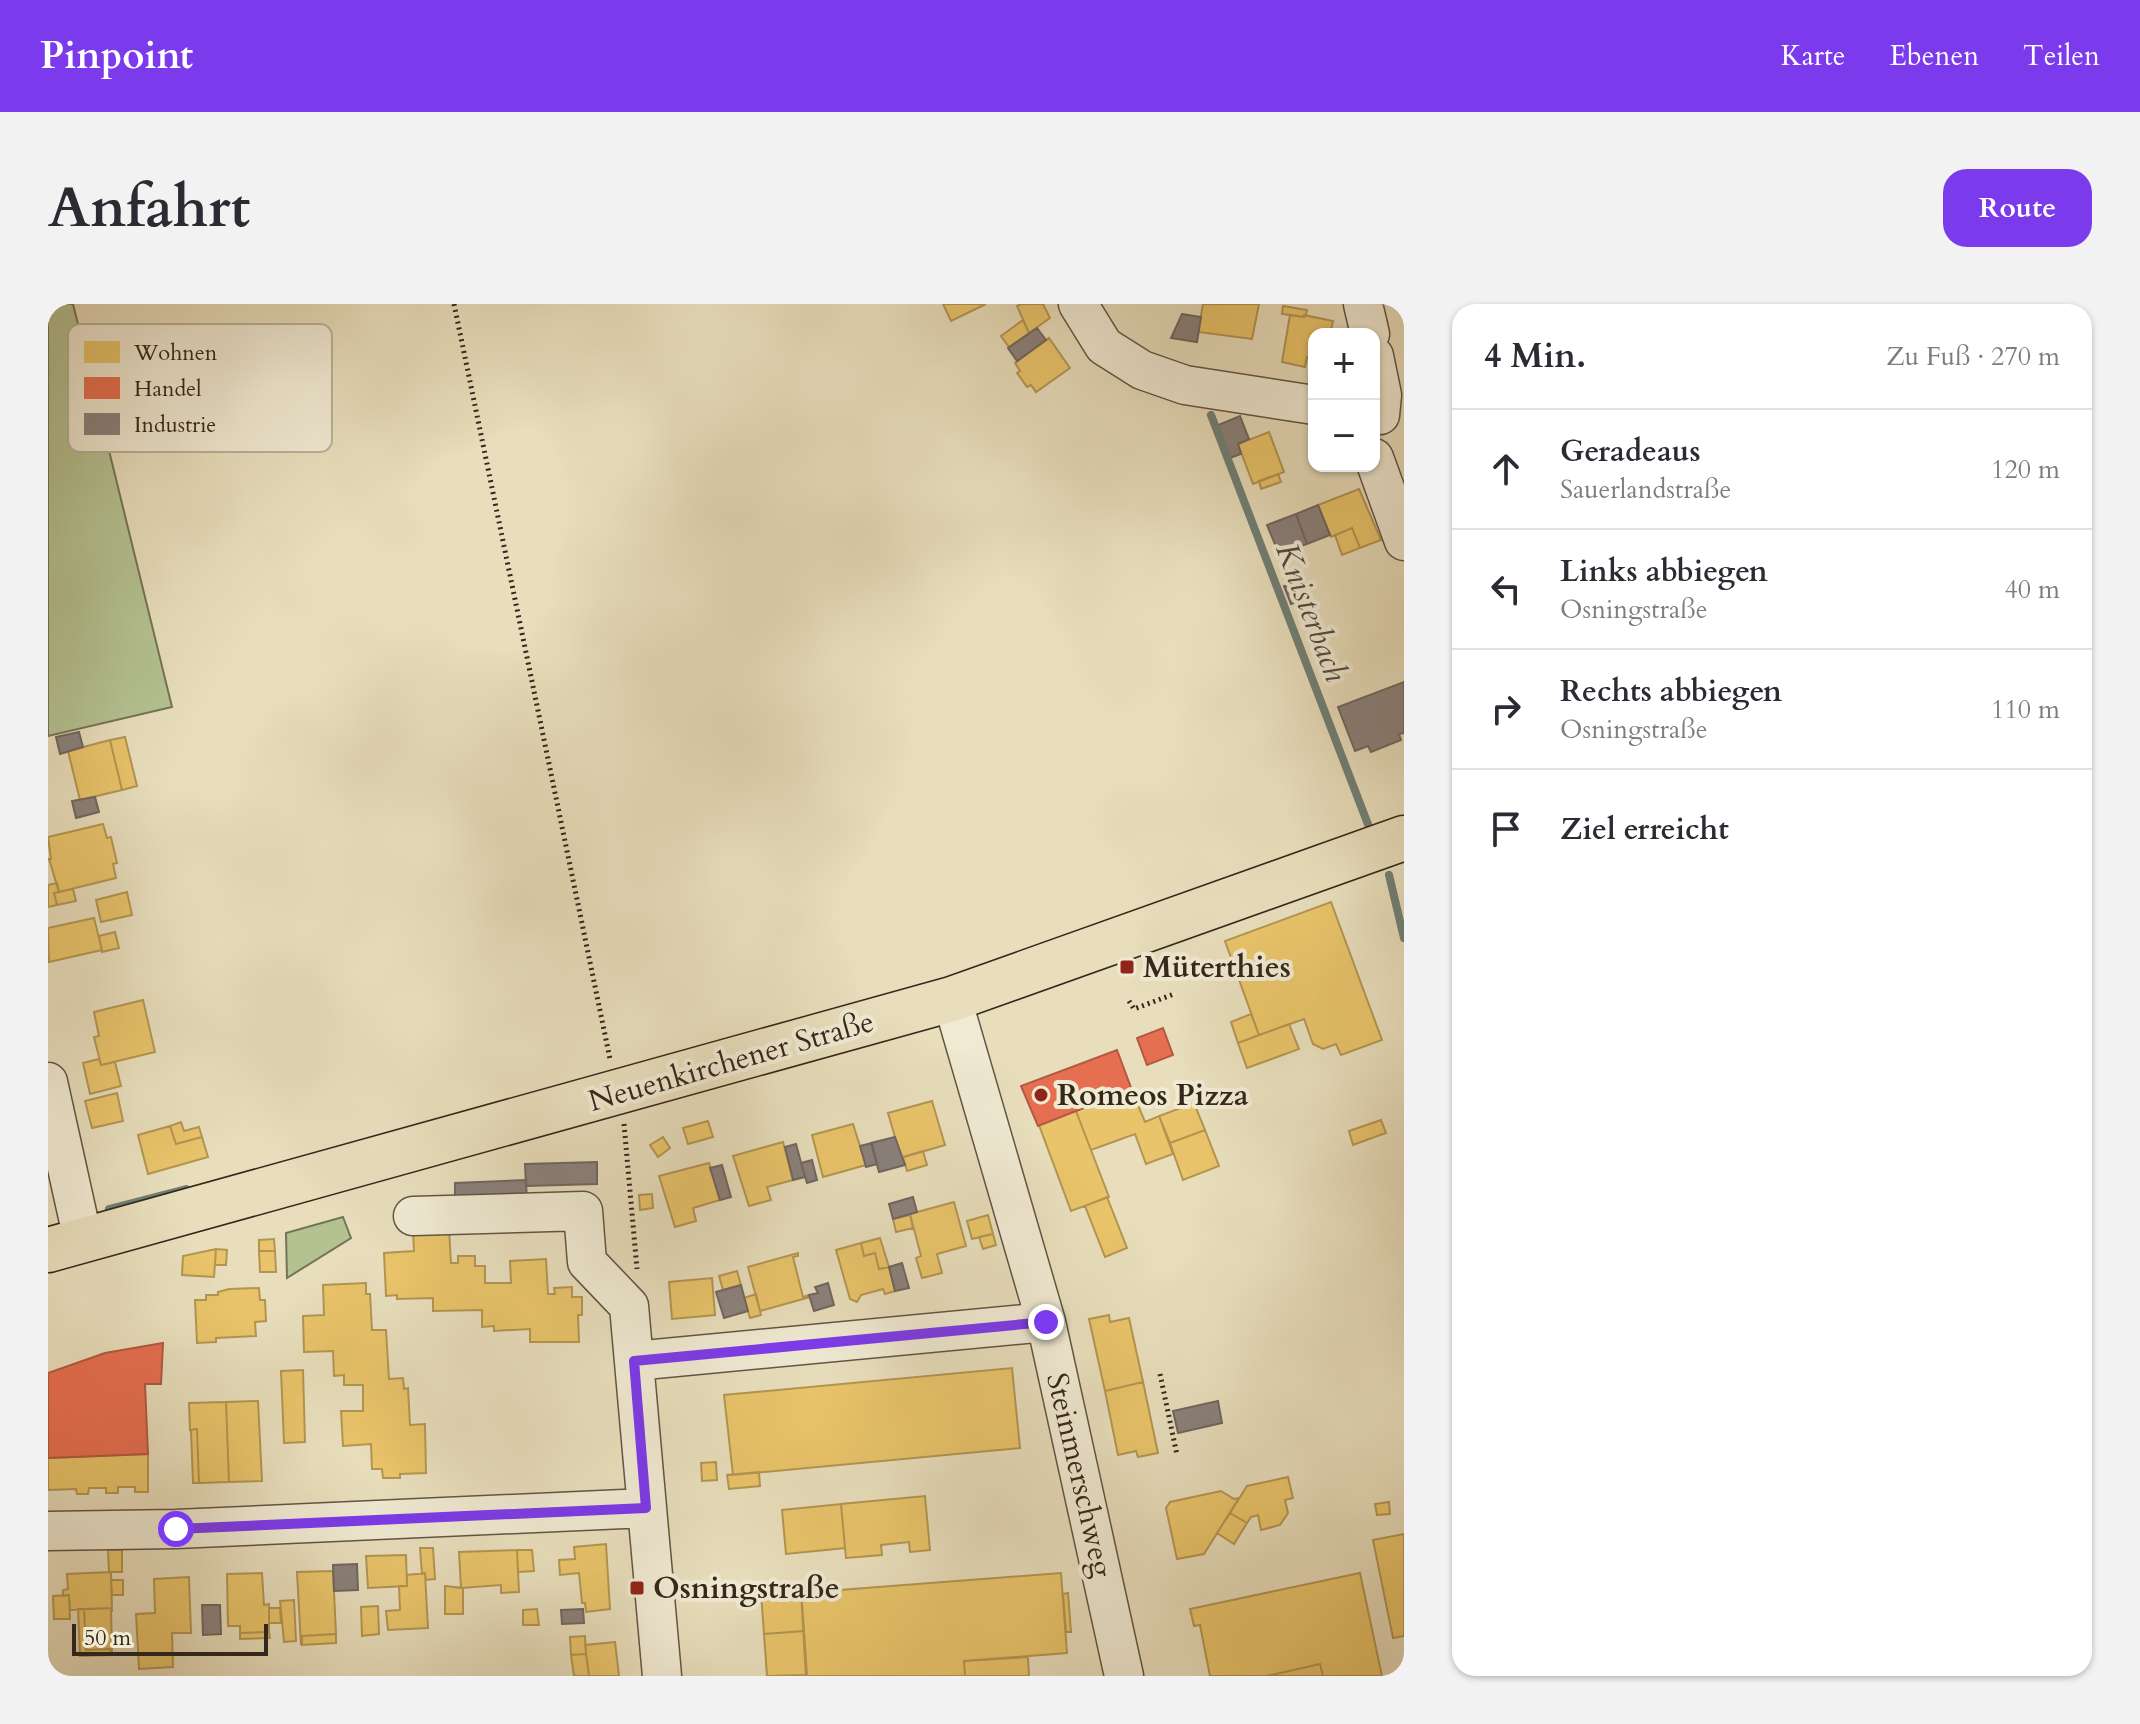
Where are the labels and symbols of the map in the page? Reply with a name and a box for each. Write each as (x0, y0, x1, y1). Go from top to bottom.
legend (68, 324, 332, 452)
text: Wohnen (133, 338, 218, 368)
text: Handel (134, 374, 202, 404)
text: Industrie (134, 410, 216, 440)
water label: Knisterbach (1264, 537, 1358, 688)
place label: Müterthies (1143, 947, 1291, 988)
marker: Müterthies (1118, 958, 1136, 976)
street label: Neuenkirchener Straße (584, 1001, 879, 1122)
place label: Romeos Pizza (1057, 1075, 1249, 1116)
marker: Romeos Pizza (1032, 1086, 1050, 1104)
route end (1028, 1304, 1064, 1340)
street label: Steinmerschweg (1036, 1369, 1123, 1581)
route start (158, 1511, 194, 1547)
place label: Osningstraße (653, 1568, 840, 1609)
marker: Osningstraße (628, 1579, 646, 1597)
scale bar (72, 1620, 268, 1656)

